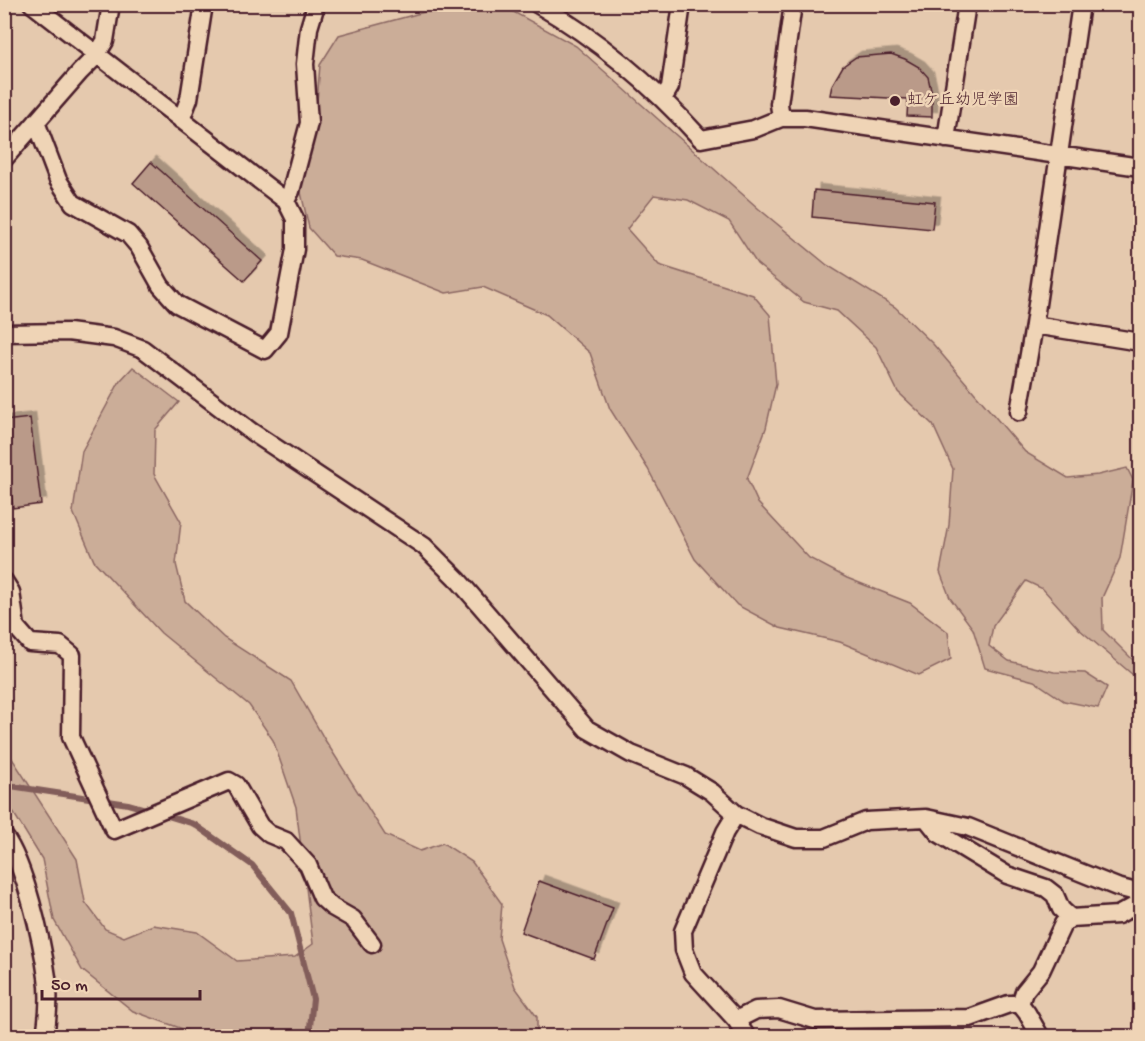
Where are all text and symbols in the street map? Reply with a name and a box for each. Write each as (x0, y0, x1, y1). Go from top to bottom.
place label: 虹ケ丘幼児学園 (907, 91, 1019, 111)
marker: 虹ケ丘幼児学園 (888, 94, 902, 108)
scale bar (42, 963, 200, 1001)
text: 50 m (51, 976, 88, 997)

